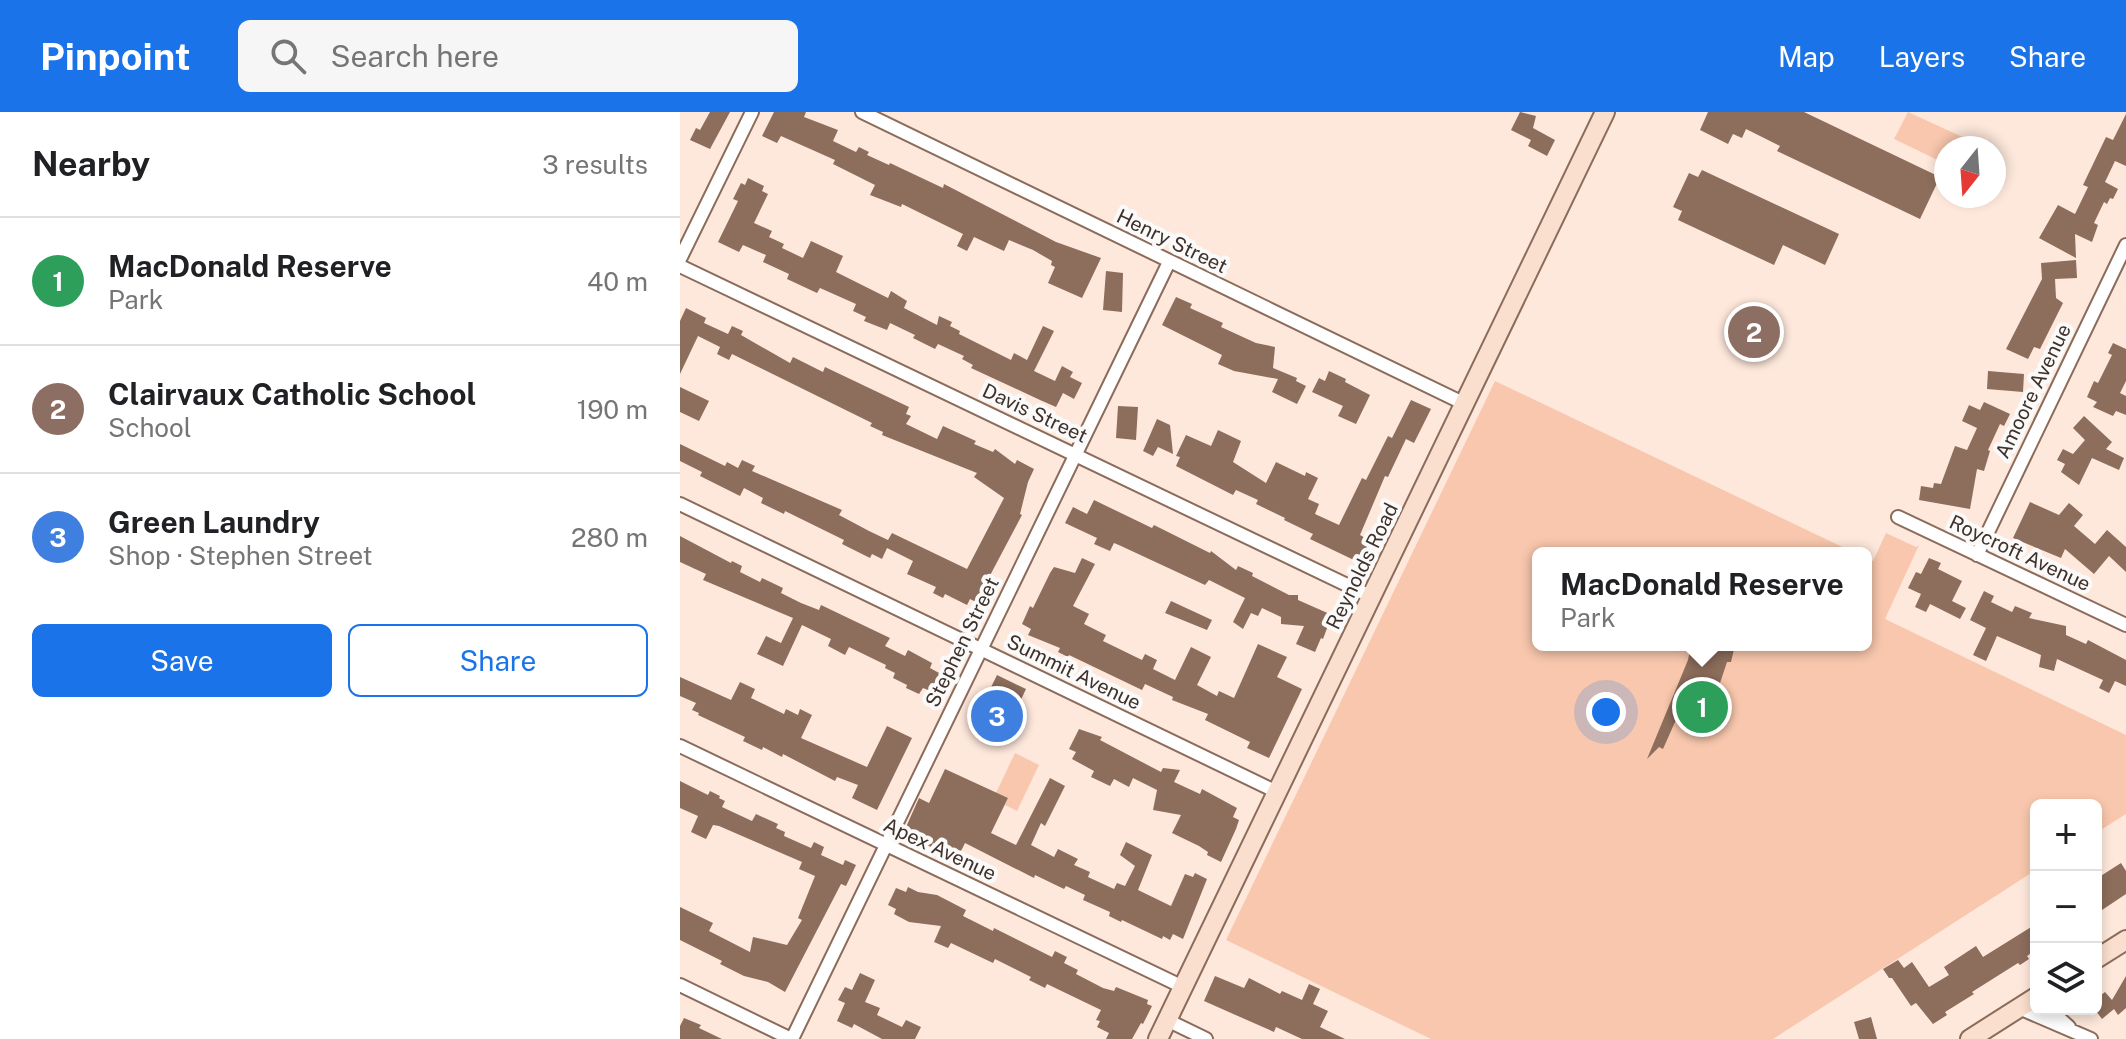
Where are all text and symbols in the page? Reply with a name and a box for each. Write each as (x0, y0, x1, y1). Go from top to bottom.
search box (238, 20, 798, 92)
text: Pinpoint (40, 34, 190, 79)
icon: search (266, 34, 310, 78)
text: Search here (330, 38, 499, 74)
text: Map (1778, 40, 1835, 73)
text: Layers (1879, 40, 1965, 73)
text: Share (2009, 40, 2086, 73)
north arrow (1934, 136, 2006, 208)
text: Nearby (32, 144, 150, 184)
text: 3 results (542, 149, 648, 180)
street label: Henry Street (1113, 204, 1231, 278)
text: MacDonald Reserve (108, 248, 392, 284)
text: 1 (52, 266, 64, 297)
text: 40 m (587, 266, 648, 297)
text: Park (108, 284, 163, 315)
pin: 2 (1728, 302, 1780, 362)
street label: Amoore Avenue (1990, 320, 2076, 462)
text: Clairvaux Catholic School (108, 376, 476, 412)
street label: Davis Street (979, 378, 1091, 448)
text: 2 (50, 394, 66, 425)
text: 190 m (577, 394, 648, 425)
text: School (108, 412, 192, 443)
street label: Reynolds Road (1321, 499, 1403, 633)
text: Green Laundry (108, 504, 320, 540)
street label: Roycroft Avenue (1946, 510, 2094, 596)
text: 3 (49, 522, 67, 553)
text: 280 m (571, 522, 648, 553)
text: Shop · Stephen Street (108, 540, 373, 571)
popup (1532, 547, 1872, 651)
text: MacDonald Reserve (1560, 566, 1844, 602)
street label: Stephen Street (920, 573, 1004, 711)
text: Park (1560, 602, 1616, 633)
button: Save (32, 624, 332, 697)
button: Share (348, 624, 648, 697)
street label: Summit Avenue (1003, 629, 1145, 715)
pin: 1 (1676, 677, 1728, 737)
pin: 3 (971, 686, 1023, 746)
your location (1586, 692, 1626, 732)
map controls (2030, 799, 2102, 1015)
button: + (2030, 799, 2102, 871)
street label: Apex Avenue (880, 812, 1000, 886)
button: − (2030, 871, 2102, 943)
button: layers (2030, 943, 2102, 1015)

